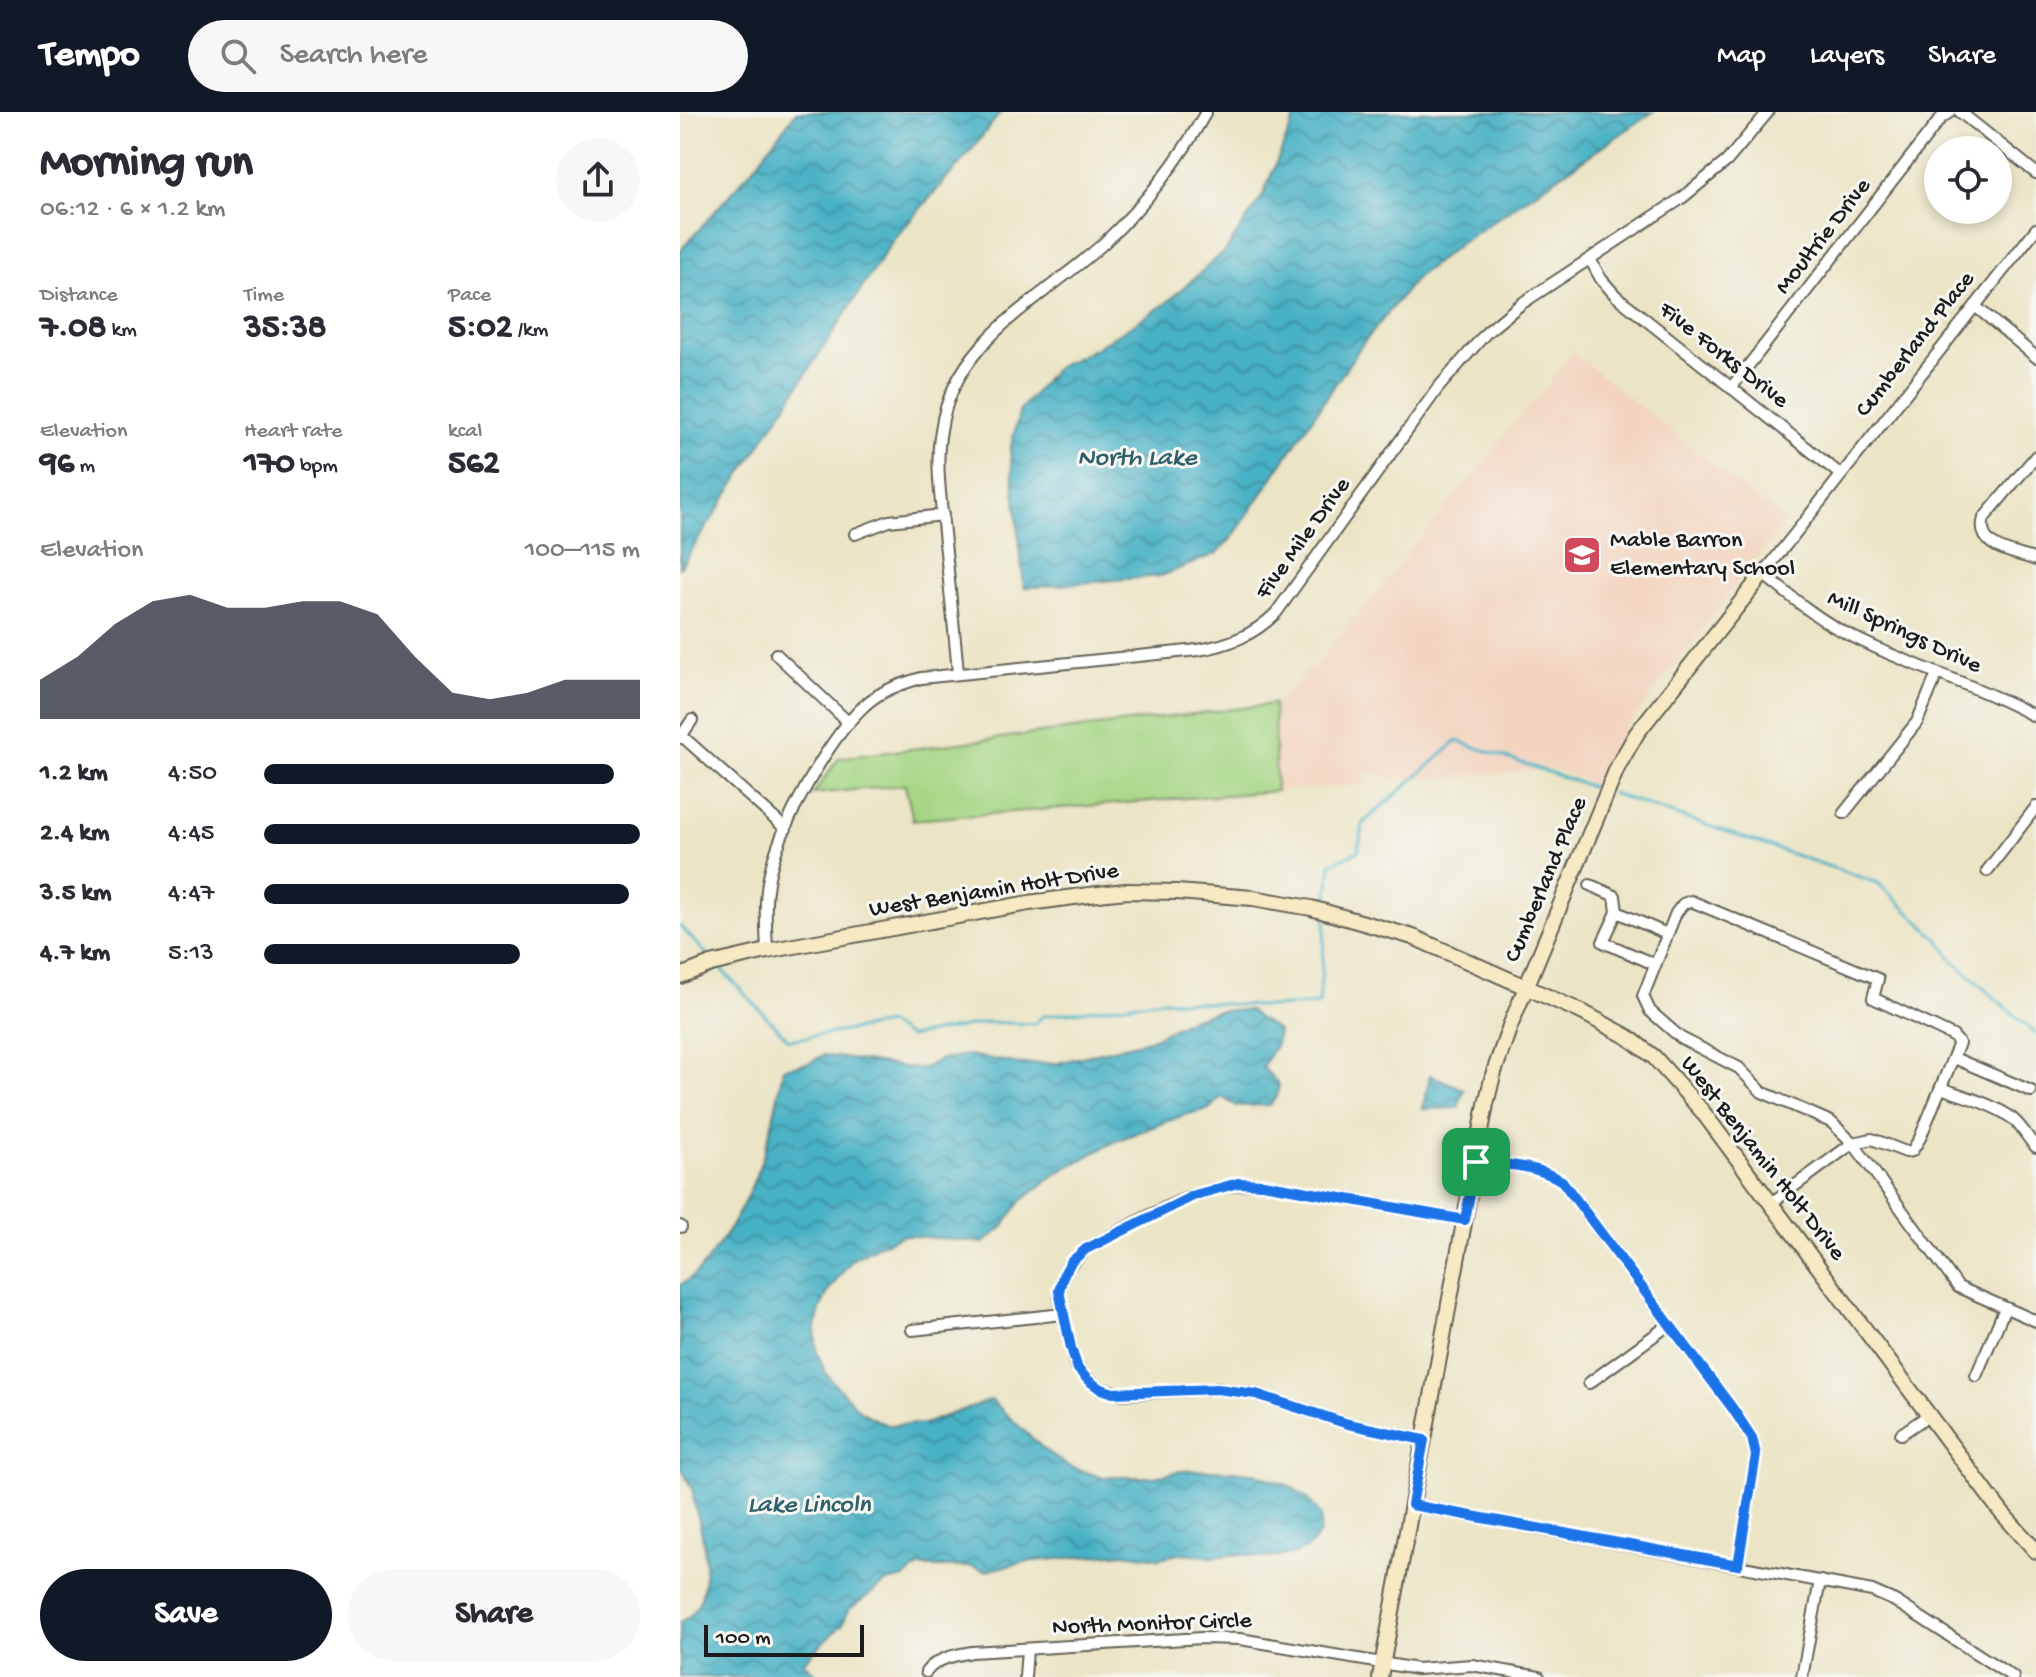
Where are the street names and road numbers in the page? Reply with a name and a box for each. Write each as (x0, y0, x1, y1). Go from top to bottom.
street label: Moultrie Drive (1770, 173, 1879, 301)
street label: Cumberland Place (1850, 266, 1982, 424)
street label: Five Forks Drive (1651, 296, 1794, 416)
street label: Five Mile Drive (1249, 472, 1358, 606)
street label: Mill Springs Drive (1822, 585, 1986, 682)
street label: Cumberland Place (1499, 792, 1595, 967)
street label: West Benjamin Holt Drive (867, 857, 1121, 925)
street label: West Benjamin Holt Drive (1673, 1051, 1851, 1268)
street label: North Monitor Circle (1052, 1607, 1253, 1643)

